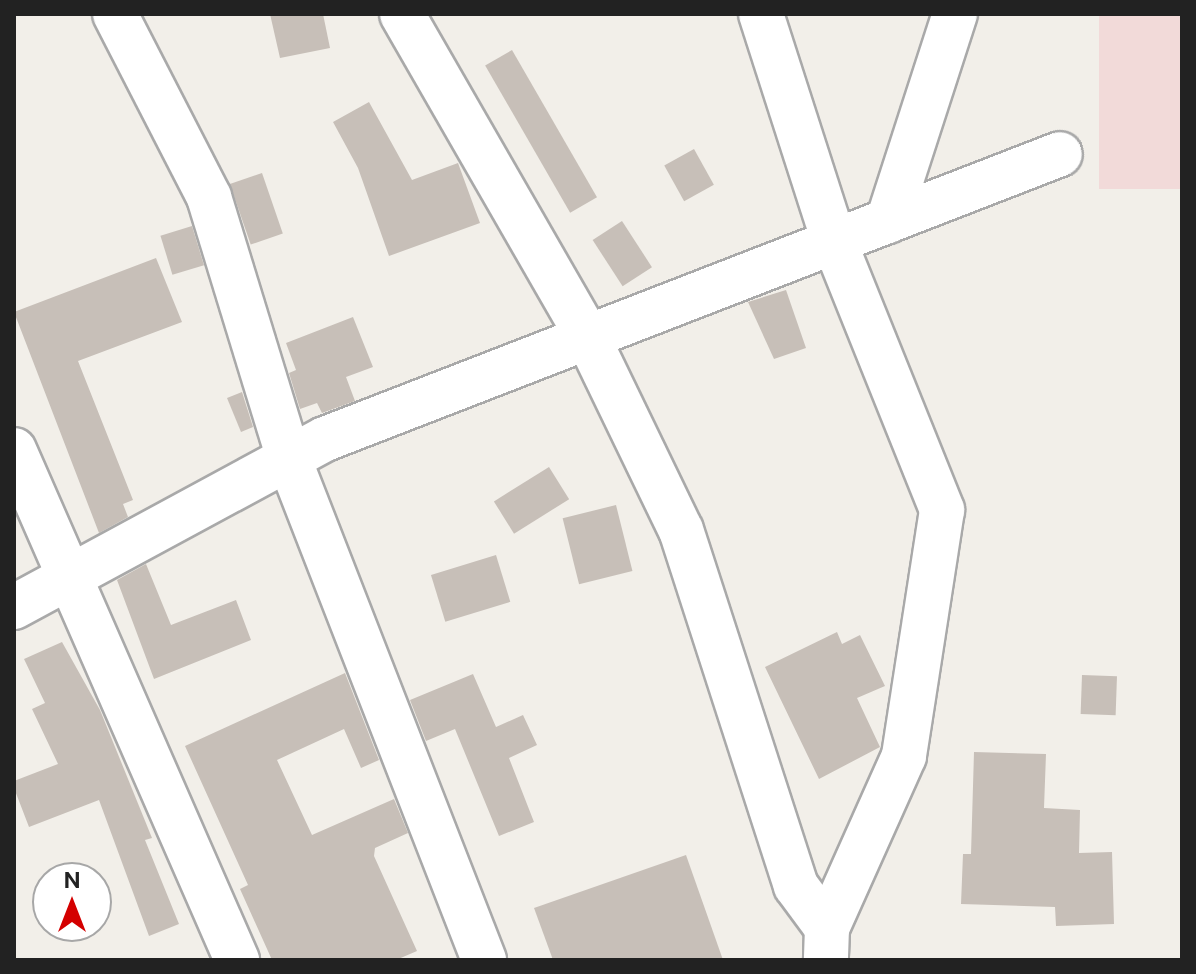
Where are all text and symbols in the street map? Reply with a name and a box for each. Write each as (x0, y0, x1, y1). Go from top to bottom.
north arrow (32, 862, 112, 942)
text: N (63, 867, 81, 893)

